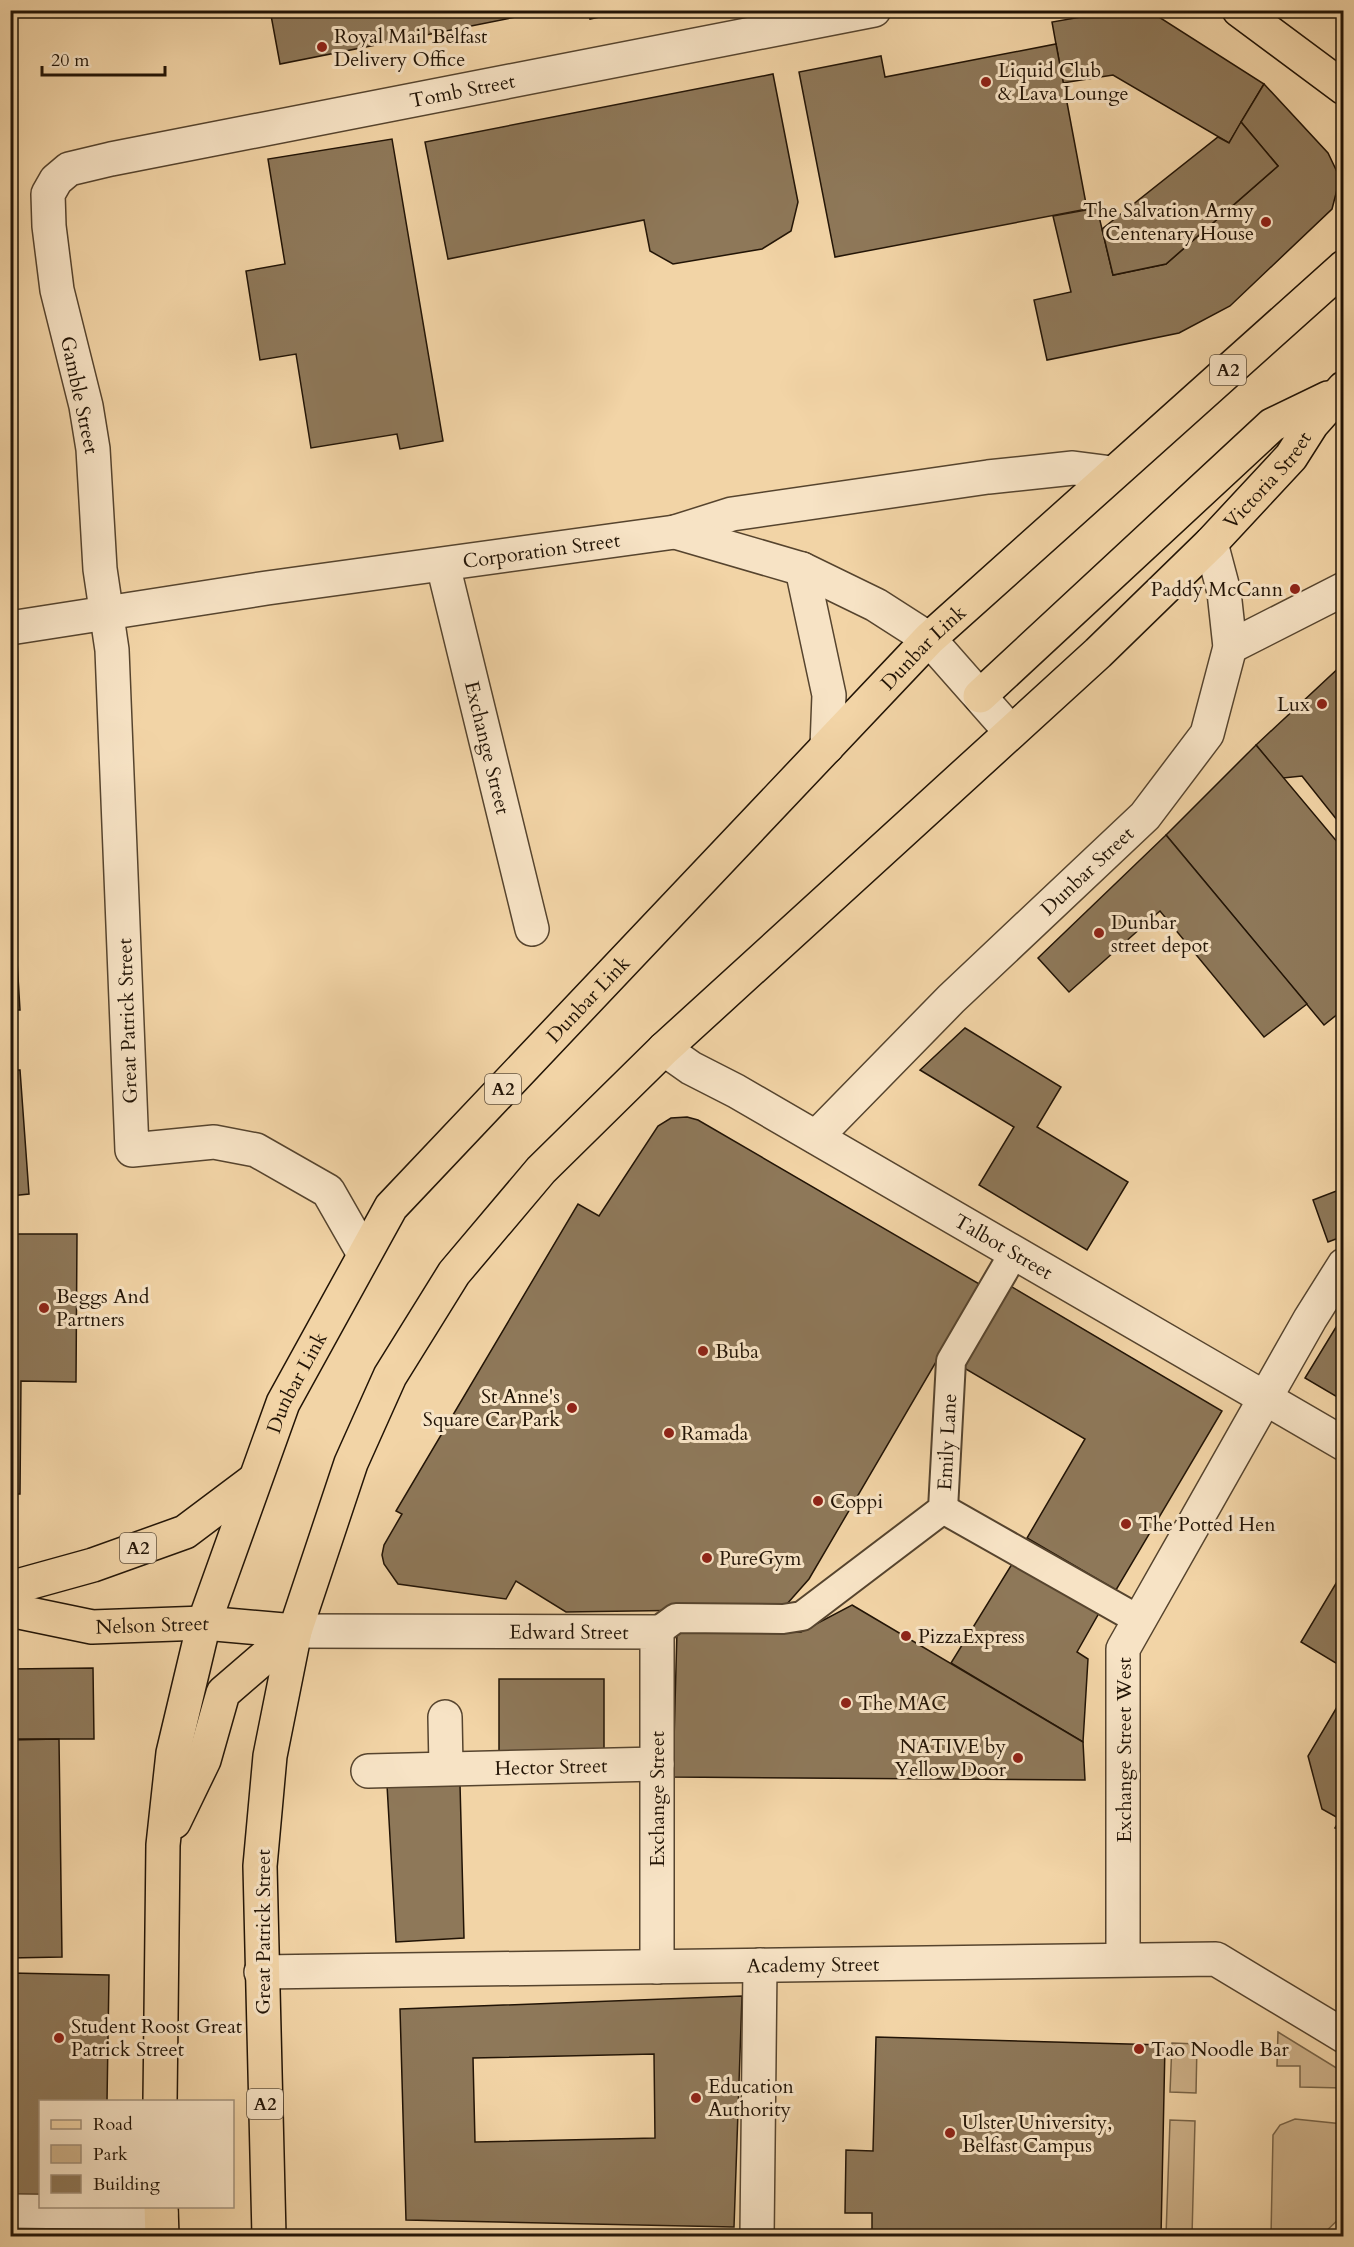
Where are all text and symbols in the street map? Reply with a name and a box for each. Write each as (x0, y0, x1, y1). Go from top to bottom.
place label: Royal Mail Belfast Delivery Office (334, 23, 488, 73)
scale bar (42, 39, 165, 77)
marker: Royal Mail Belfast Delivery Office (315, 40, 329, 54)
text: 20 m (51, 48, 90, 73)
place label: Liquid Club & Lava Lounge (998, 57, 1129, 107)
street label: Tomb Street (407, 67, 518, 114)
marker: Liquid Club & Lava Lounge (979, 75, 993, 89)
place label: The Salvation Army Centenary House (1083, 197, 1254, 247)
marker: The Salvation Army Centenary House (1259, 215, 1273, 229)
street label: Gamble Street (54, 334, 105, 457)
road number: A2 (1210, 355, 1246, 385)
street label: Victoria Street (1218, 426, 1318, 535)
street label: Corporation Street (461, 527, 622, 575)
place label: Paddy McCann (1151, 576, 1284, 603)
marker: Paddy McCann (1288, 582, 1302, 596)
street label: Dunbar Link (875, 599, 972, 696)
street label: Exchange Street (458, 678, 517, 818)
place label: Lux (1277, 691, 1310, 718)
marker: Lux (1315, 697, 1329, 711)
street label: Dunbar Street (1035, 820, 1140, 922)
place label: Dunbar street depot (1111, 909, 1209, 959)
marker: Dunbar street depot (1092, 926, 1106, 940)
street label: Great Patrick Street (111, 937, 144, 1104)
street label: Dunbar Link (540, 950, 636, 1049)
road number: A2 (485, 1074, 521, 1104)
street label: Talbot Street (949, 1208, 1058, 1286)
place label: Beggs And Partners (56, 1283, 150, 1333)
marker: Beggs And Partners (37, 1301, 51, 1315)
street label: Dunbar Link (260, 1327, 334, 1437)
place label: Buba (715, 1338, 759, 1365)
marker: Buba (696, 1344, 710, 1358)
place label: St Anne's Square Car Park (423, 1383, 560, 1433)
street label: Emily Lane (931, 1393, 963, 1491)
marker: St Anne's Square Car Park (565, 1401, 579, 1415)
place label: Ramada (681, 1420, 749, 1447)
marker: Ramada (662, 1426, 676, 1440)
place label: Coppi (830, 1488, 883, 1515)
marker: Coppi (811, 1494, 825, 1508)
place label: The Potted Hen (1138, 1511, 1276, 1538)
marker: The Potted Hen (1119, 1517, 1133, 1531)
road number: A2 (120, 1533, 156, 1563)
place label: PureGym (719, 1545, 802, 1572)
marker: PureGym (700, 1551, 714, 1565)
street label: Nelson Street (95, 1610, 211, 1641)
street label: Edward Street (509, 1619, 629, 1646)
place label: PizzaExpress (918, 1623, 1025, 1650)
marker: PizzaExpress (899, 1629, 913, 1643)
street label: Exchange Street West (1111, 1656, 1138, 1843)
place label: The MAC (858, 1690, 946, 1717)
marker: The MAC (839, 1696, 853, 1710)
street label: Exchange Street (644, 1730, 671, 1867)
place label: NATIVE by Yellow Door (894, 1733, 1007, 1783)
marker: NATIVE by Yellow Door (1011, 1751, 1025, 1765)
street label: Hector Street (494, 1752, 608, 1782)
street label: Great Patrick Street (250, 1849, 277, 2015)
street label: Academy Street (746, 1951, 880, 1979)
place label: Student Roost Great Patrick Street (71, 2013, 243, 2063)
marker: Student Roost Great Patrick Street (52, 2031, 66, 2045)
place label: Tao Noodle Bar (1151, 2036, 1290, 2063)
marker: Tao Noodle Bar (1132, 2042, 1146, 2056)
place label: Education Authority (708, 2073, 794, 2123)
road number: A2 (247, 2089, 283, 2119)
marker: Education Authority (689, 2091, 703, 2105)
legend (39, 2100, 234, 2208)
place label: Ulster University, Belfast Campus (962, 2109, 1112, 2159)
text: Road (93, 2112, 133, 2137)
marker: Ulster University, Belfast Campus (943, 2126, 957, 2140)
text: Park (93, 2142, 128, 2167)
text: Building (93, 2172, 161, 2197)

